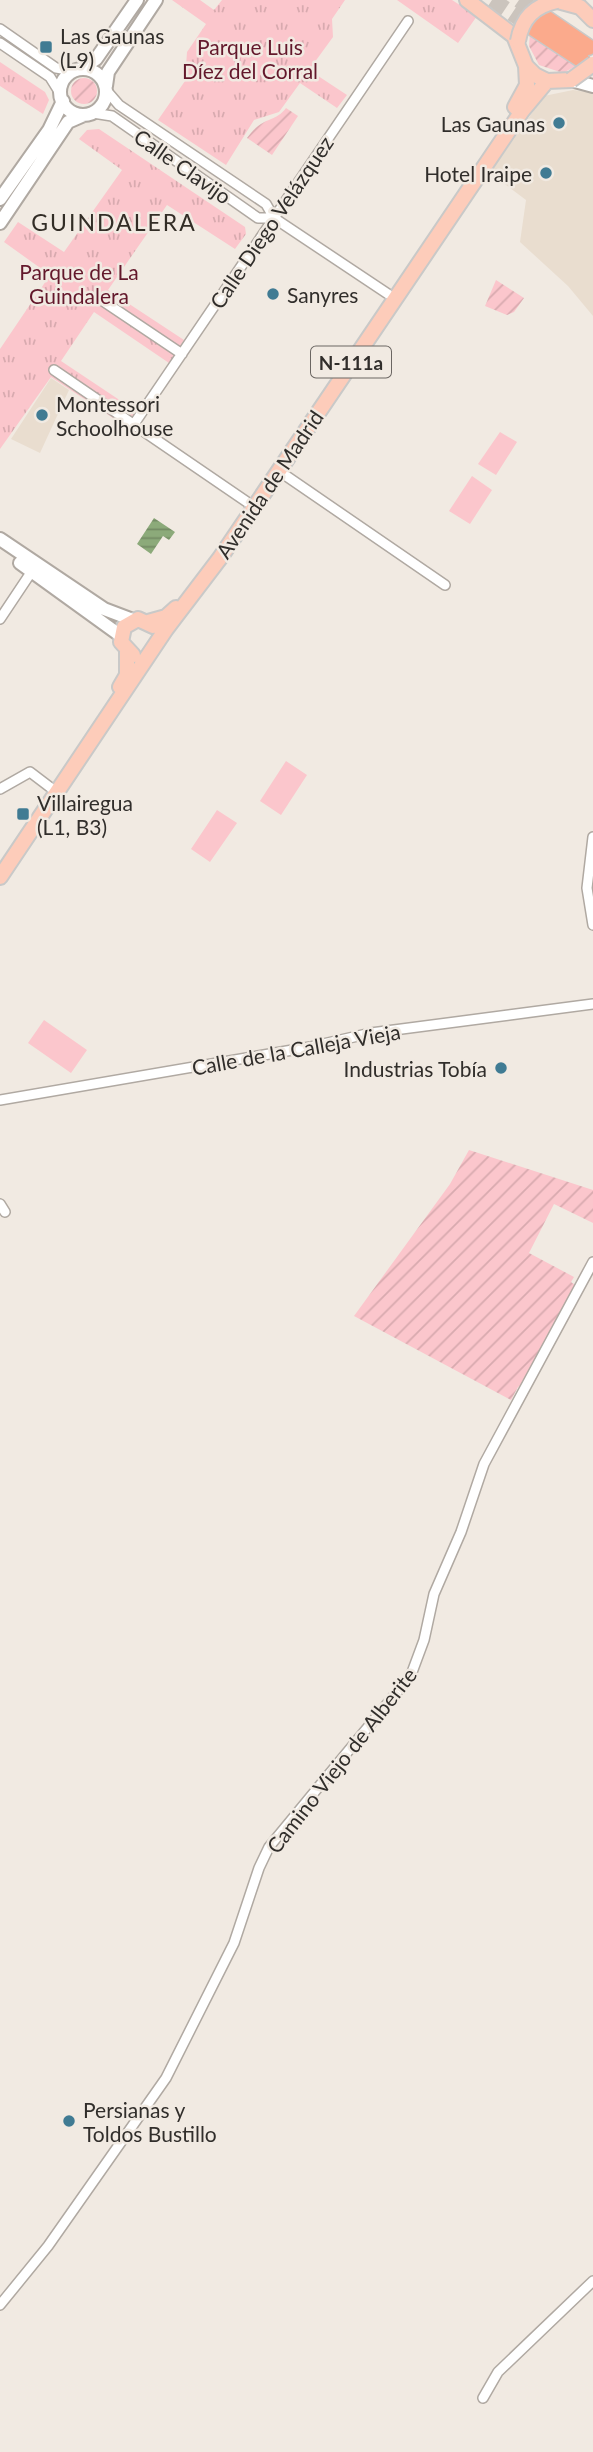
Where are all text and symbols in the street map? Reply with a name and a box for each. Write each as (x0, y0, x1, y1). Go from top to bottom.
place label: Las Gaunas (L9) (60, 23, 164, 72)
park label: Parque Luis Díez del Corral (182, 34, 318, 83)
marker: Las Gaunas (L9) (38, 39, 54, 55)
place label: Las Gaunas (441, 111, 545, 136)
marker: Las Gaunas (551, 115, 567, 131)
street label: Calle Clavijo (130, 123, 236, 209)
street label: Calle Diego Velázquez (204, 131, 338, 313)
place label: Hotel Iraipe (424, 161, 532, 186)
marker: Hotel Iraipe (538, 165, 554, 181)
district label: GUINDALERA (31, 208, 197, 236)
park label: Parque de La Guindalera (19, 259, 139, 308)
place label: Sanyres (287, 282, 358, 307)
marker: Sanyres (265, 286, 281, 302)
road number: N-111a (311, 346, 391, 378)
place label: Montessori Schoolhouse (56, 391, 173, 440)
street label: Avenida de Madrid (210, 405, 328, 563)
marker: Montessori Schoolhouse (34, 407, 50, 423)
place label: Villairegua (L1, B3) (37, 790, 133, 839)
marker: Villairegua (L1, B3) (15, 806, 31, 822)
street label: Calle de la Calleja Vieja (190, 1018, 402, 1080)
place label: Industrias Tobía (344, 1056, 487, 1081)
marker: Industrias Tobía (493, 1060, 509, 1076)
street label: Camino Viejo de Alberite (261, 1662, 421, 1858)
place label: Persianas y Toldos Bustillo (83, 2097, 217, 2146)
marker: Persianas y Toldos Bustillo (61, 2113, 77, 2129)

